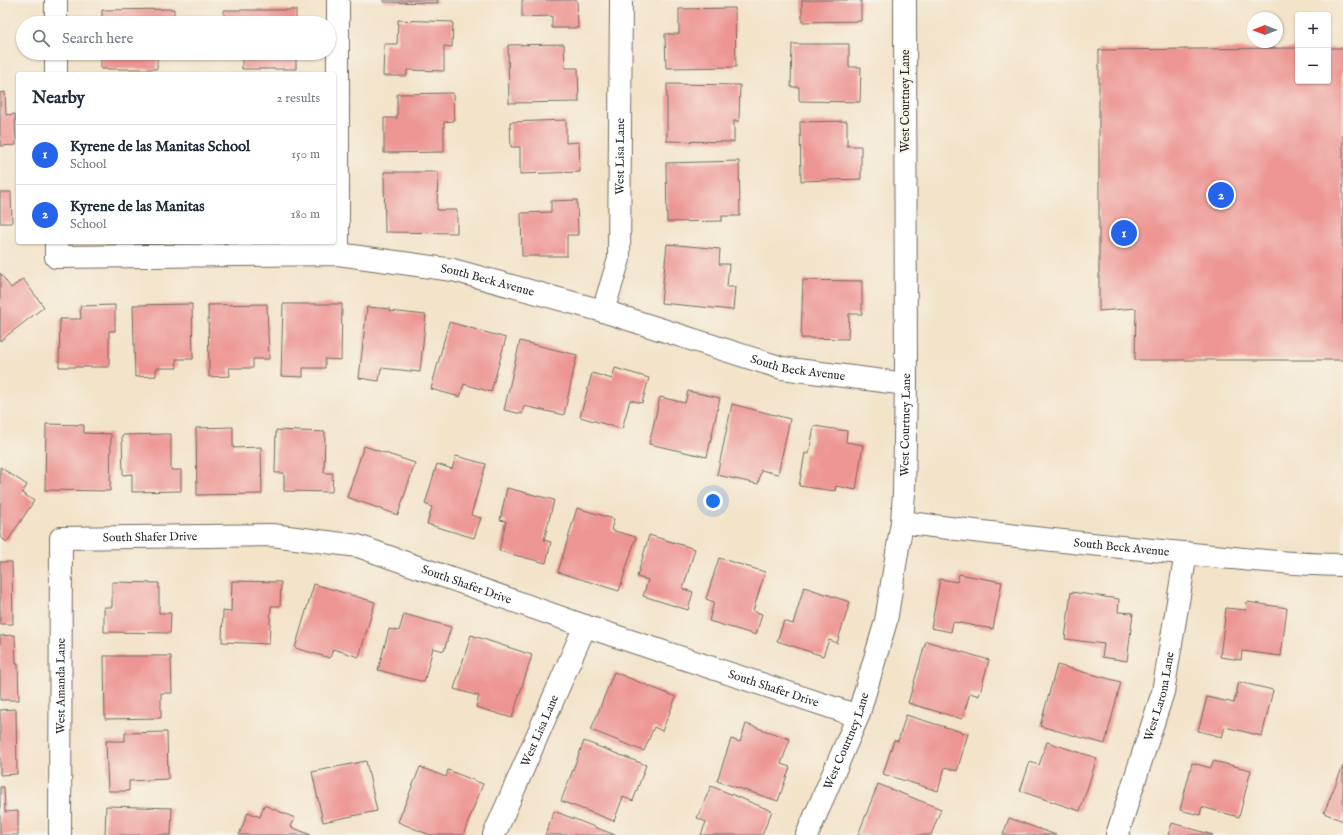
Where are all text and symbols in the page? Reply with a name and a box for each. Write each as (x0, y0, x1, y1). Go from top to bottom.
north arrow (1247, 12, 1283, 48)
map controls (1295, 12, 1331, 84)
button: + (1295, 12, 1331, 48)
search box (16, 16, 336, 60)
icon: search (30, 27, 52, 49)
text: Search here (62, 29, 133, 48)
button: − (1295, 48, 1331, 84)
street label: West Courtney Lane (898, 49, 913, 153)
text: Nearby (32, 88, 85, 109)
text: 2 results (276, 90, 320, 107)
street label: West Lisa Lane (612, 117, 628, 195)
text: Kyrene de las Manitas School (70, 137, 250, 156)
text: 1 (43, 146, 47, 163)
text: 150 m (291, 146, 320, 163)
text: School (70, 156, 107, 173)
pin: 2 (1208, 180, 1234, 210)
text: Kyrene de las Manitas (70, 197, 205, 216)
text: 2 (42, 206, 48, 223)
text: 180 m (291, 206, 320, 223)
text: School (70, 216, 107, 233)
pin: 1 (1111, 218, 1137, 248)
street label: South Beck Avenue (440, 261, 536, 300)
street label: South Beck Avenue (748, 351, 847, 384)
street label: West Courtney Lane (897, 373, 914, 477)
your location (703, 491, 723, 511)
street label: South Shafer Drive (103, 529, 198, 545)
street label: South Beck Avenue (1073, 535, 1171, 560)
street label: South Shafer Drive (419, 562, 514, 608)
street label: West Amanda Lane (53, 637, 69, 734)
street label: West Larona Lane (1141, 650, 1178, 743)
street label: South Shafer Drive (726, 667, 821, 711)
street label: West Courtney Lane (820, 690, 873, 792)
street label: West Lisa Lane (518, 692, 562, 769)

